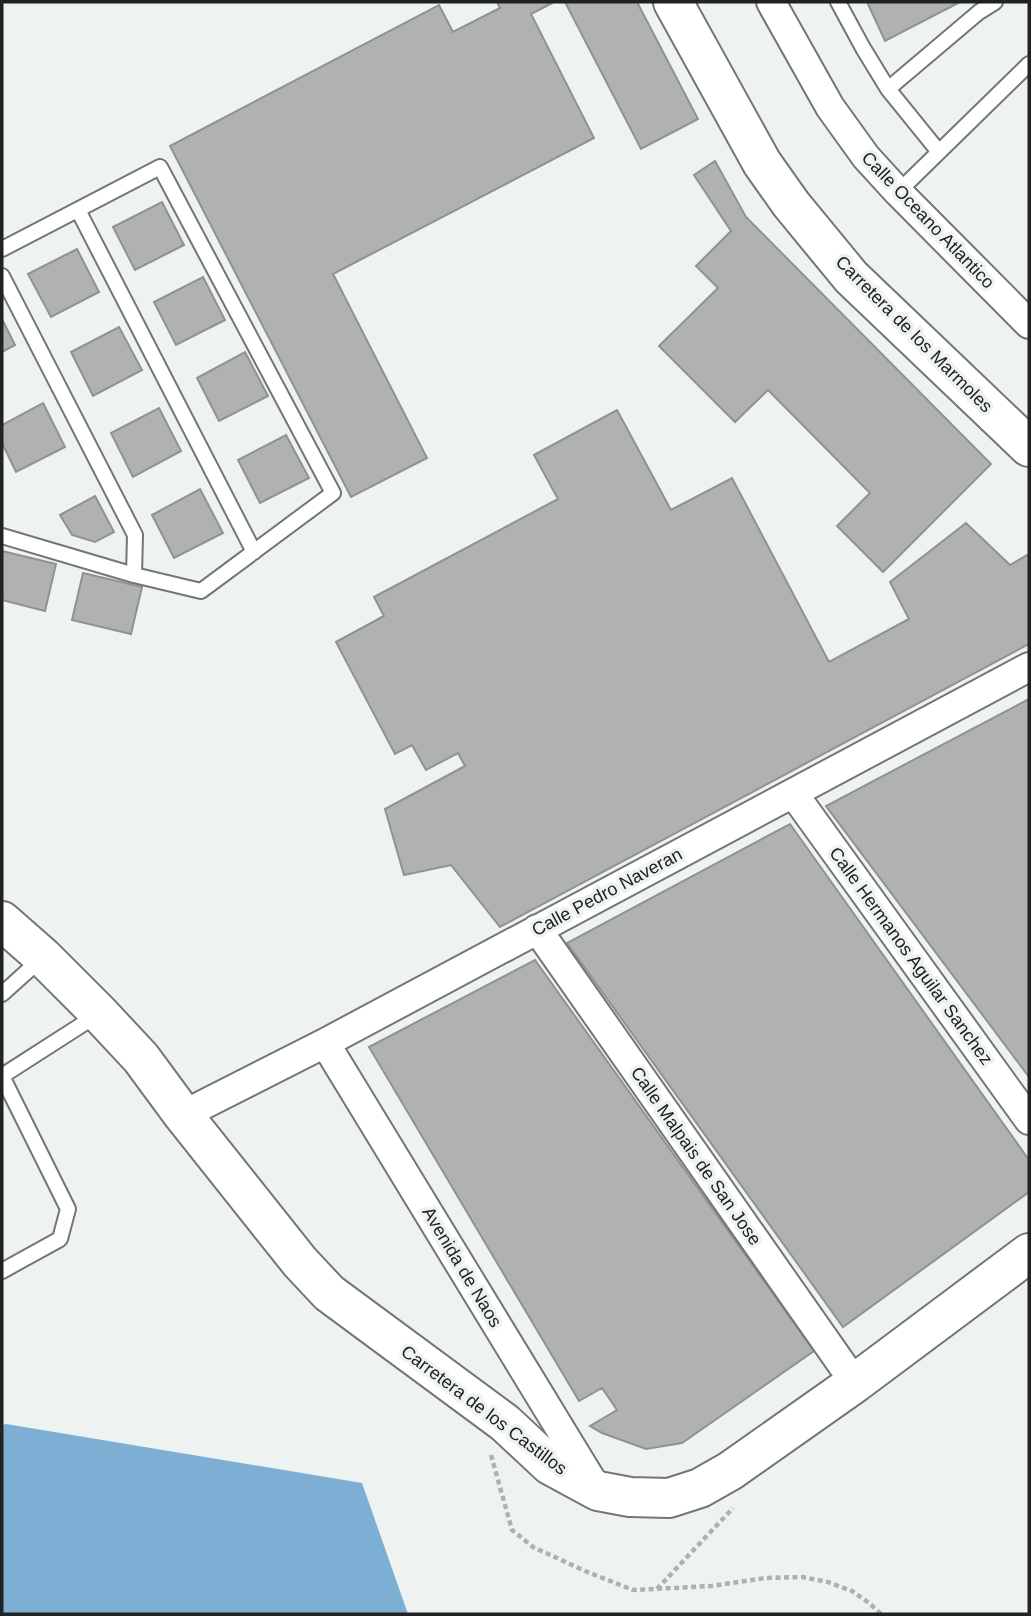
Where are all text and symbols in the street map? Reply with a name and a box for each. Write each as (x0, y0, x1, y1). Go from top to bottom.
street label: Calle Oceano Atlantico (858, 148, 998, 292)
street label: Carretera de los Marmoles (832, 252, 996, 416)
street label: Calle Hermanos Aguilar Sanchez (825, 843, 997, 1069)
street label: Calle Pedro Naveran (529, 844, 685, 940)
street label: Calle Malpais de San Jose (627, 1063, 765, 1249)
street label: Avenida de Naos (418, 1203, 506, 1331)
street label: Carretera de los Castillos (397, 1341, 571, 1479)

